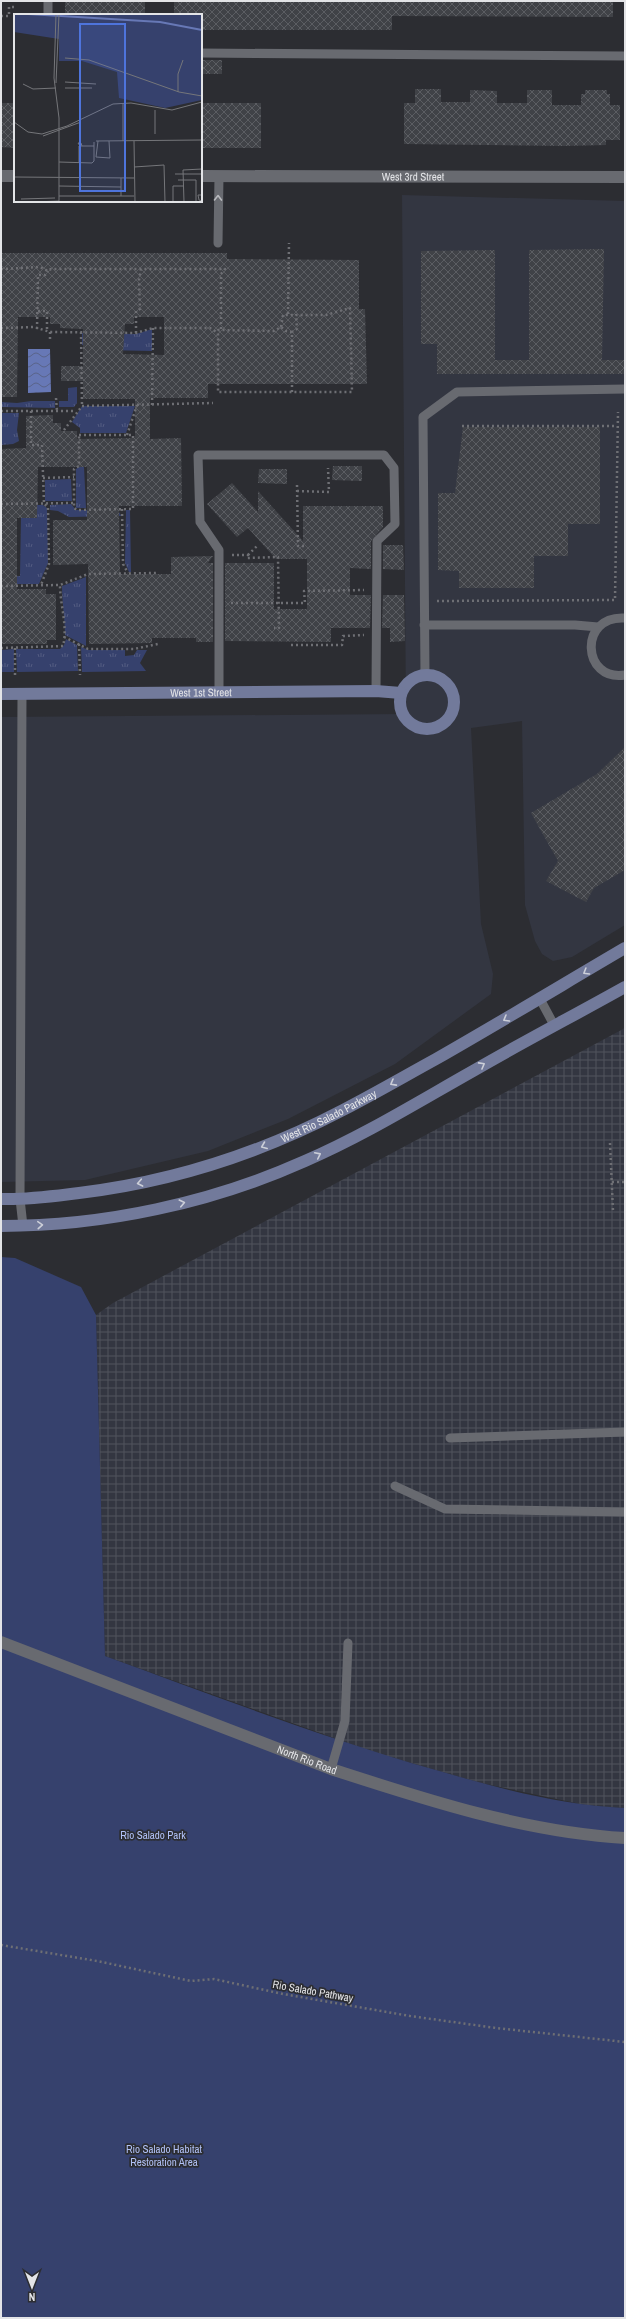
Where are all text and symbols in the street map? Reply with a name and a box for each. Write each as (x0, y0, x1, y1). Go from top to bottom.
inset map (14, 14, 202, 202)
street label: West 3rd Street (382, 169, 445, 184)
one-way arrow (214, 195, 222, 201)
street label: West 1st Street (170, 685, 232, 700)
one-way arrow (583, 967, 590, 974)
one-way arrow (503, 1014, 511, 1021)
one-way arrow (478, 1063, 485, 1070)
one-way arrow (390, 1078, 397, 1085)
street label: West Rio Salado Parkway (279, 1086, 379, 1145)
one-way arrow (261, 1141, 268, 1149)
one-way arrow (313, 1152, 321, 1160)
one-way arrow (137, 1178, 143, 1186)
one-way arrow (179, 1199, 185, 1207)
one-way arrow (37, 1220, 43, 1229)
street label: North Rio Road (275, 1742, 339, 1777)
park label: Rio Salado Park (120, 1828, 186, 1842)
street label: Rio Salado Pathway (272, 1977, 355, 2005)
park label: Rio Salado Habitat Restoration Area (126, 2142, 203, 2169)
north arrow (12, 2267, 52, 2307)
text: N (29, 2290, 35, 2304)

